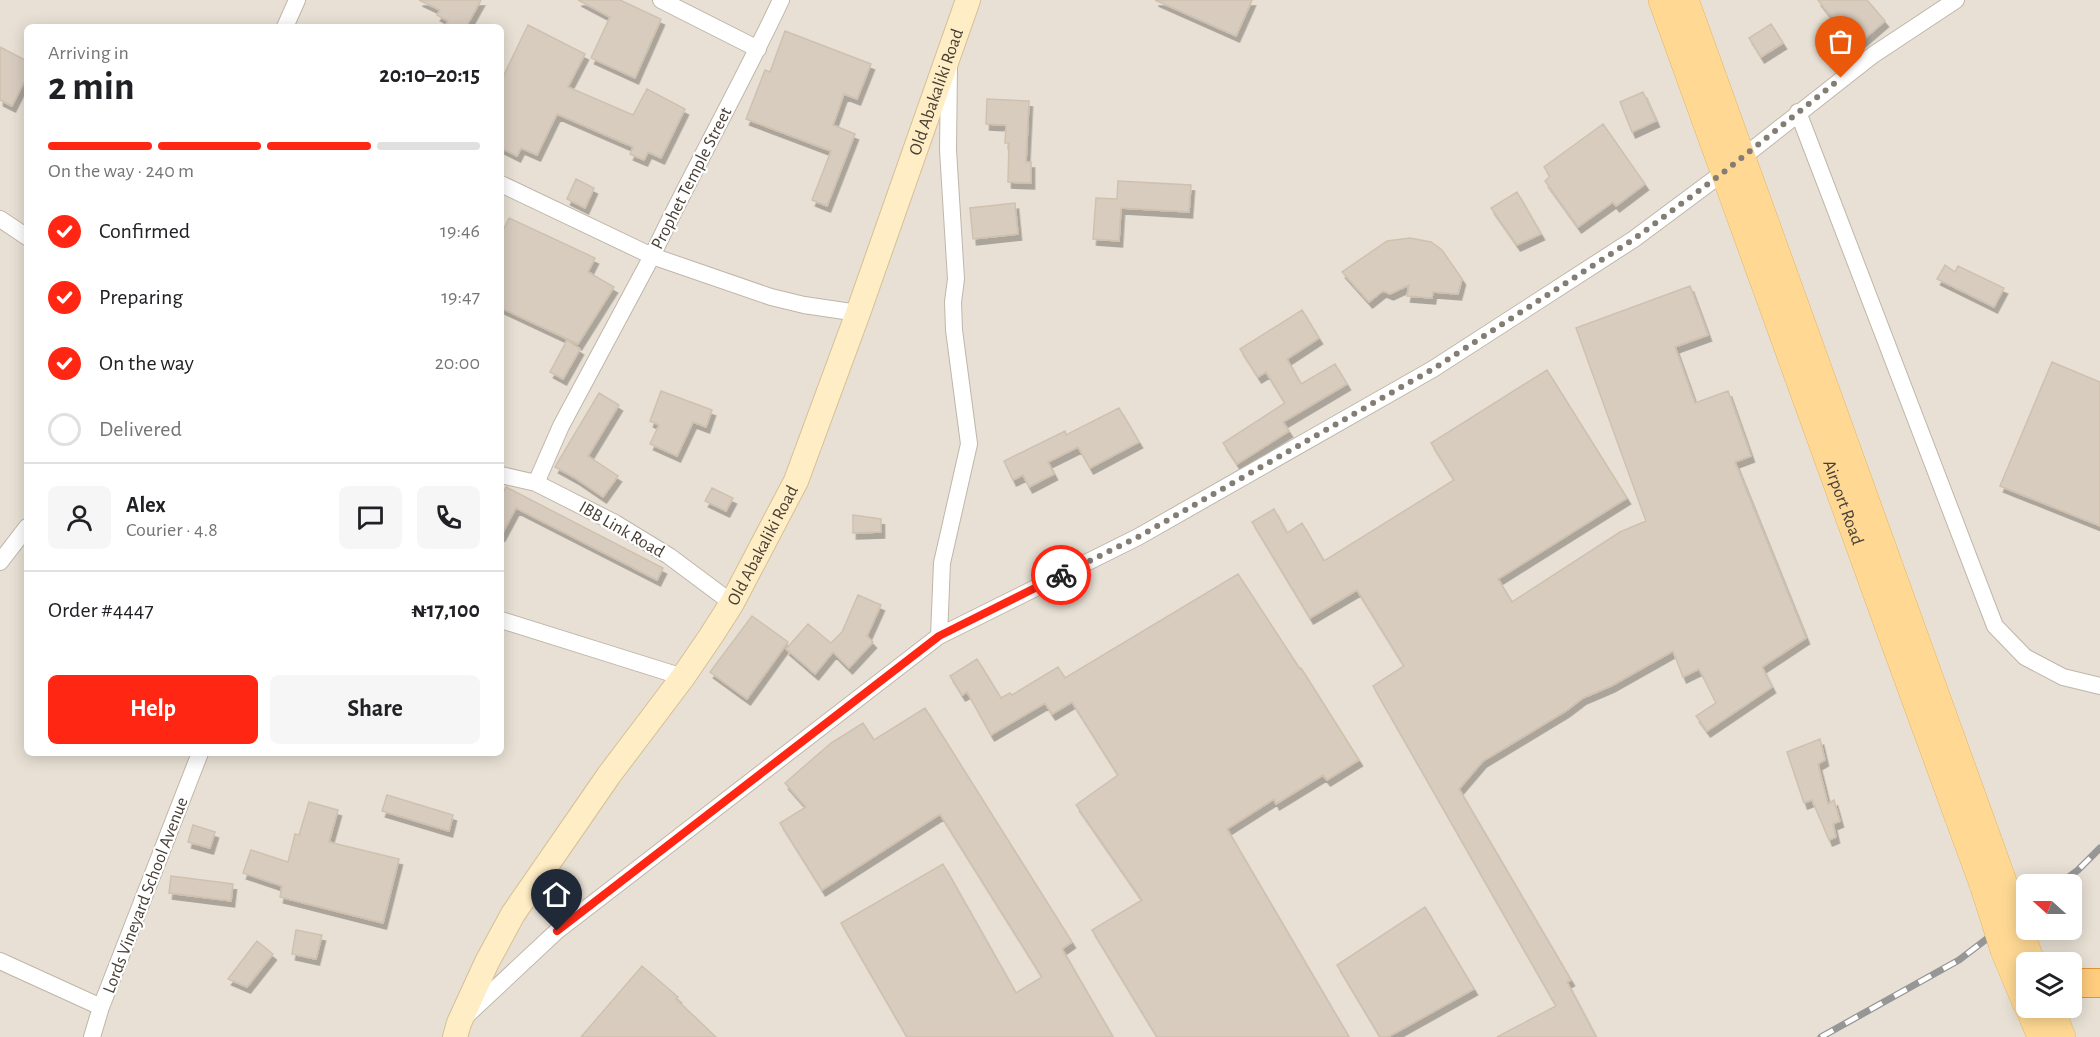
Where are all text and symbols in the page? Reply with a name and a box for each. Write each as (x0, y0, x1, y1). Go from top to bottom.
pin (1815, 16, 1866, 78)
icon: bag (1824, 25, 1857, 58)
street label: Old Abakaliki Road (906, 27, 967, 158)
text: Arriving in (48, 43, 129, 63)
text: 20:10–20:15 (379, 64, 480, 86)
text: 2 min (48, 68, 135, 107)
street label: Prophet Temple Street (648, 104, 736, 252)
text: On the way · 240 m (48, 161, 194, 181)
icon: check (48, 215, 81, 248)
text: Confirmed (99, 220, 190, 242)
text: 19:46 (440, 221, 480, 241)
icon: check (48, 281, 81, 314)
text: Preparing (99, 286, 183, 308)
text: 19:47 (441, 287, 480, 307)
icon: check (48, 347, 81, 380)
text: On the way (99, 352, 194, 374)
text: 20:00 (435, 353, 480, 373)
text: Delivered (99, 418, 182, 440)
street label: Airport Road (1819, 458, 1866, 547)
street label: Old Abakaliki Road (724, 483, 802, 609)
button: person (48, 486, 111, 549)
button: chat (339, 486, 402, 549)
button: phone (417, 486, 480, 549)
text: Alex (126, 494, 166, 516)
street label: IBB Link Road (576, 498, 667, 561)
text: Courier · 4.8 (126, 520, 218, 540)
courier (1031, 545, 1091, 605)
icon: bike (1045, 559, 1078, 592)
text: Order #4447 (48, 599, 154, 621)
text: ₦17,100 (411, 599, 480, 621)
button: Help (48, 675, 258, 744)
button: Share (270, 675, 480, 744)
street label: Lords Vineyard School Avenue (100, 795, 192, 996)
pin (531, 869, 582, 931)
north arrow (2016, 874, 2082, 940)
map controls (2016, 874, 2082, 1018)
icon: home (540, 878, 573, 911)
button: layers (2016, 952, 2082, 1018)

